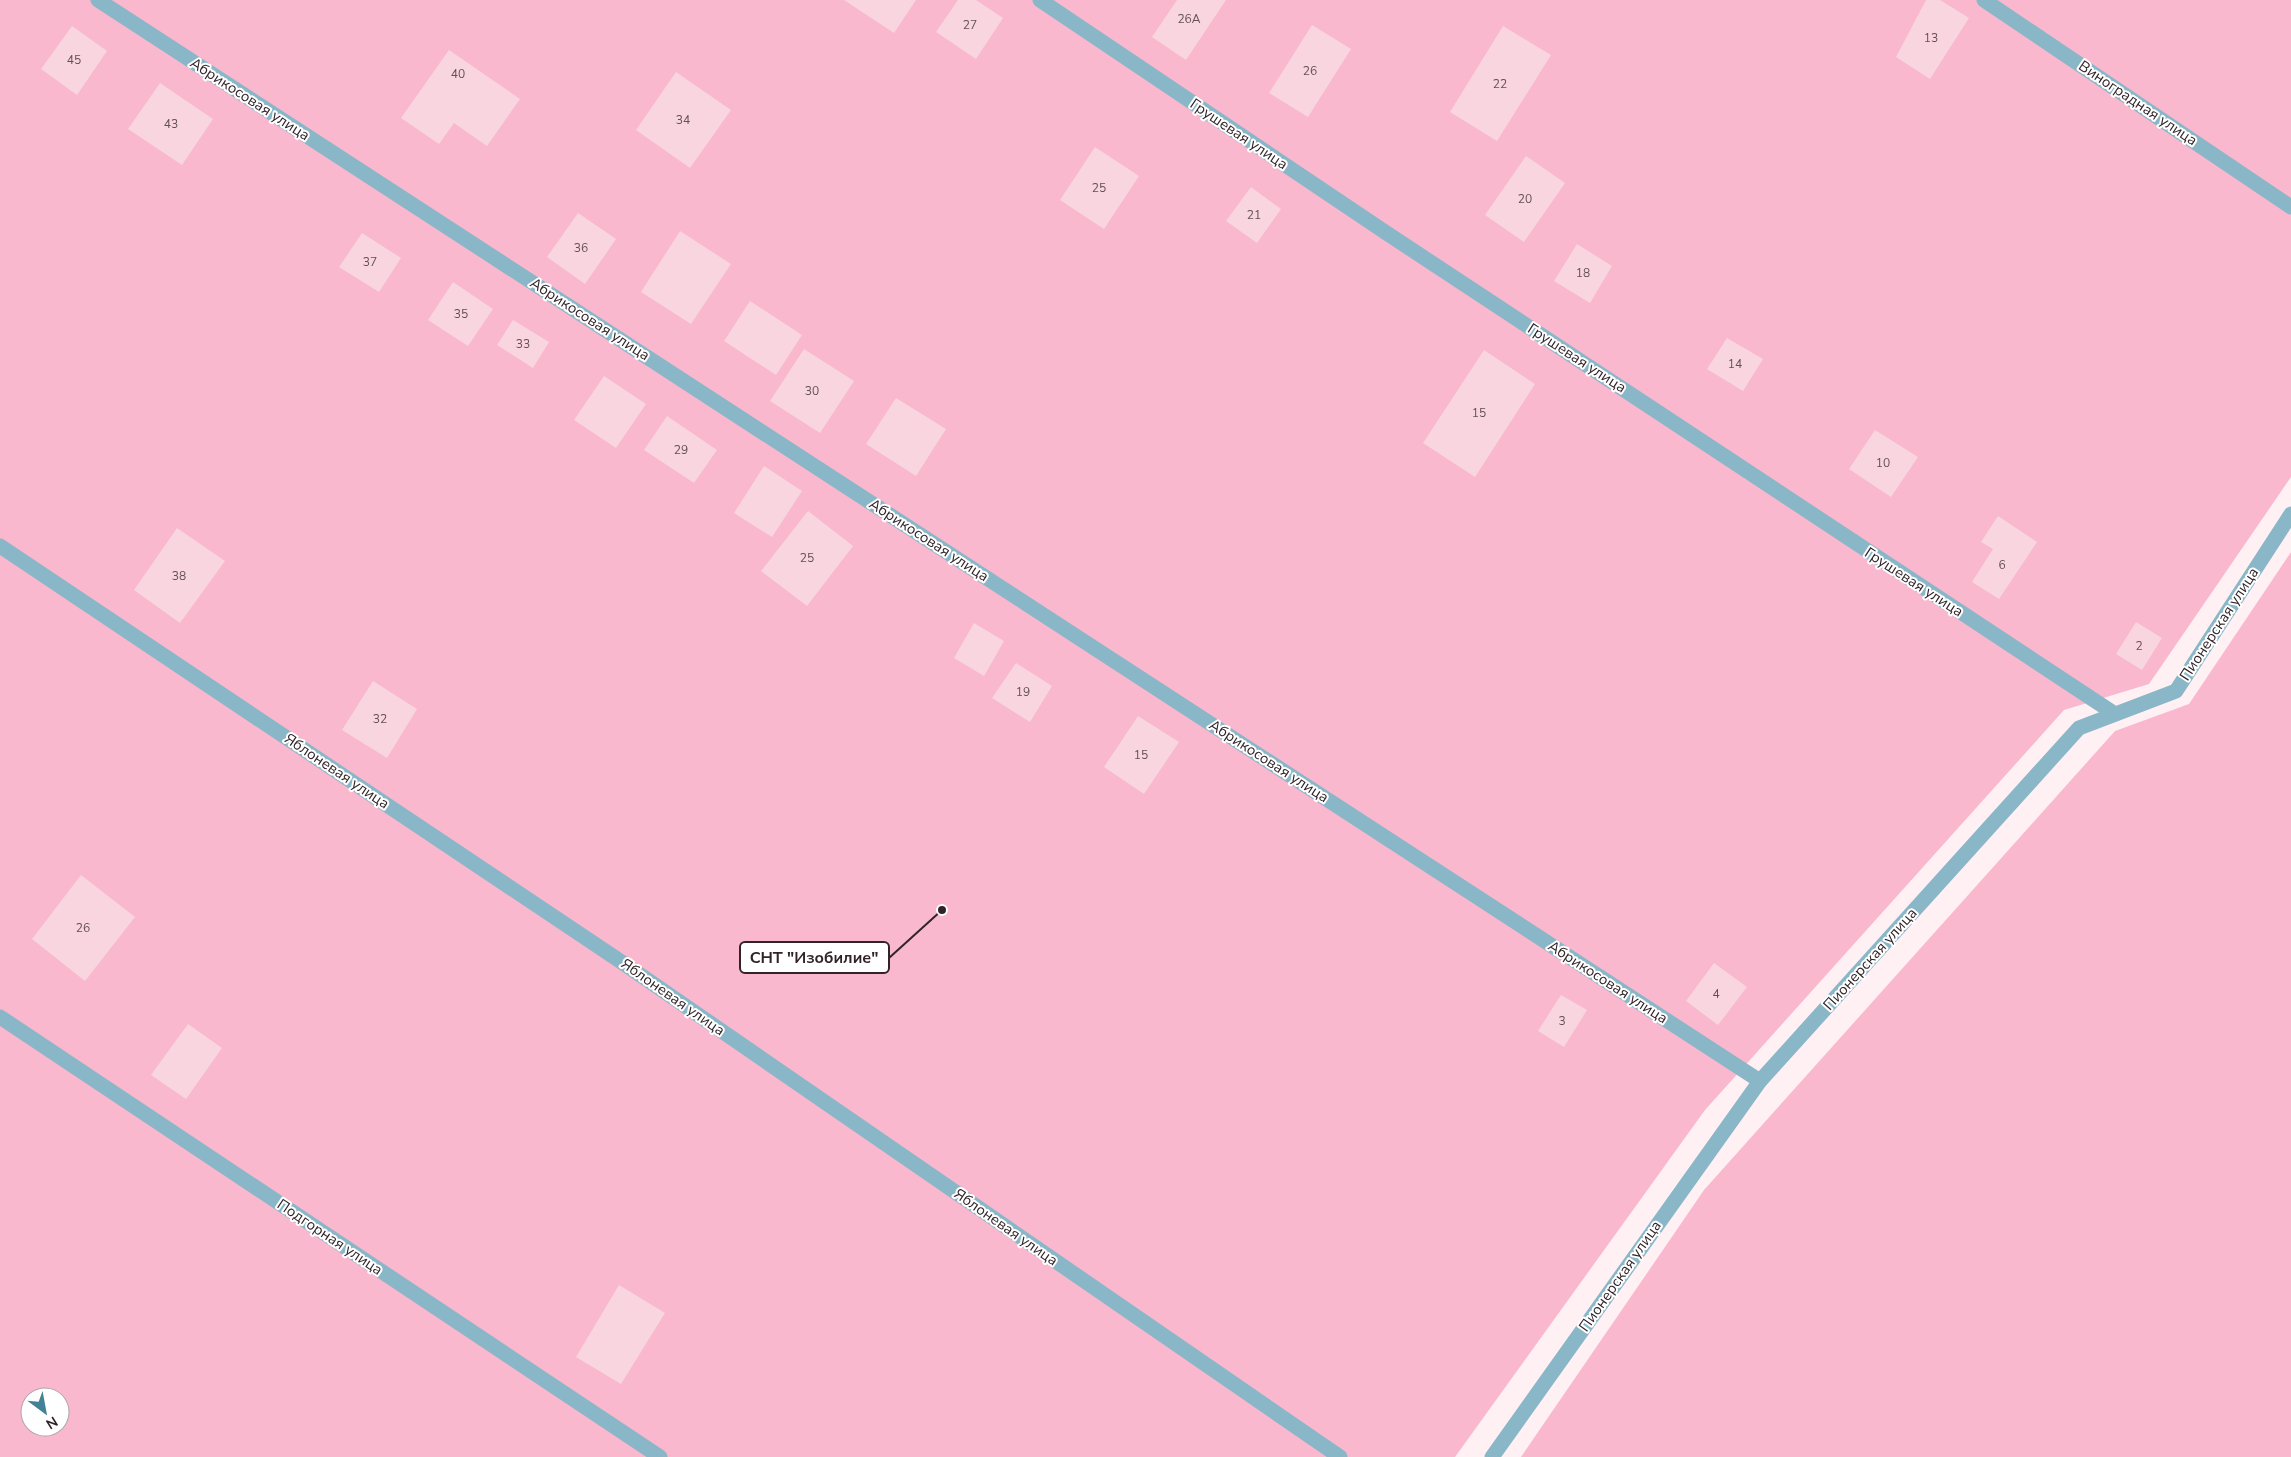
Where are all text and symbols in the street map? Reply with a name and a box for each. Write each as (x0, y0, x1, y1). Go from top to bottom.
house number: 26А (1177, 11, 1201, 27)
house number: 27 (963, 17, 977, 33)
house number: 13 (1924, 30, 1938, 46)
house number: 45 (67, 52, 81, 68)
street label: Абрикосовая улица (186, 53, 314, 145)
street label: Виноградная улица (2075, 56, 2201, 150)
house number: 26 (1303, 63, 1317, 79)
house number: 40 (451, 66, 465, 82)
house number: 22 (1493, 76, 1507, 92)
street label: Грушевая улица (1186, 94, 1292, 174)
house number: 34 (676, 112, 690, 128)
house number: 43 (164, 116, 178, 132)
house number: 25 (1092, 180, 1106, 196)
house number: 20 (1518, 191, 1532, 207)
house number: 21 (1247, 207, 1261, 223)
house number: 36 (574, 240, 588, 256)
house number: 37 (363, 254, 377, 270)
house number: 18 (1576, 265, 1590, 281)
street label: Абрикосовая улица (526, 273, 654, 365)
house number: 35 (454, 306, 468, 322)
street label: Грушевая улица (1524, 319, 1630, 397)
house number: 33 (516, 336, 530, 352)
house number: 14 (1728, 356, 1742, 372)
house number: 30 (805, 383, 819, 399)
house number: 15 (1472, 405, 1486, 421)
house number: 29 (674, 442, 688, 458)
house number: 10 (1876, 455, 1890, 471)
street label: Абрикосовая улица (865, 494, 993, 586)
street label: Грушевая улица (1861, 543, 1967, 621)
house number: 25 (800, 550, 814, 566)
house number: 6 (1998, 557, 2006, 573)
street label: Пионерская улица (2175, 564, 2263, 684)
house number: 38 (172, 568, 186, 584)
house number: 2 (2135, 638, 2143, 654)
house number: 19 (1016, 684, 1030, 700)
house number: 32 (373, 711, 387, 727)
street label: Абрикосовая улица (1205, 715, 1333, 807)
street label: Яблоневая улица (281, 728, 393, 814)
house number: 15 (1134, 747, 1148, 763)
street label: Пионерская улица (1819, 904, 1921, 1014)
house number: 26 (76, 920, 90, 936)
street label: Абрикосовая улица (1544, 936, 1672, 1028)
callout: СНТ "Изобилие" (740, 942, 889, 973)
text: СНТ "Изобилие" (750, 947, 878, 969)
street label: Яблоневая улица (617, 954, 729, 1040)
house number: 4 (1712, 986, 1720, 1002)
house number: 3 (1558, 1013, 1566, 1029)
street label: Яблоневая улица (950, 1184, 1062, 1270)
street label: Подгорная улица (273, 1194, 387, 1280)
street label: Пионерская улица (1574, 1216, 1666, 1336)
north arrow (20, 1387, 70, 1437)
text: N (42, 1412, 61, 1433)

